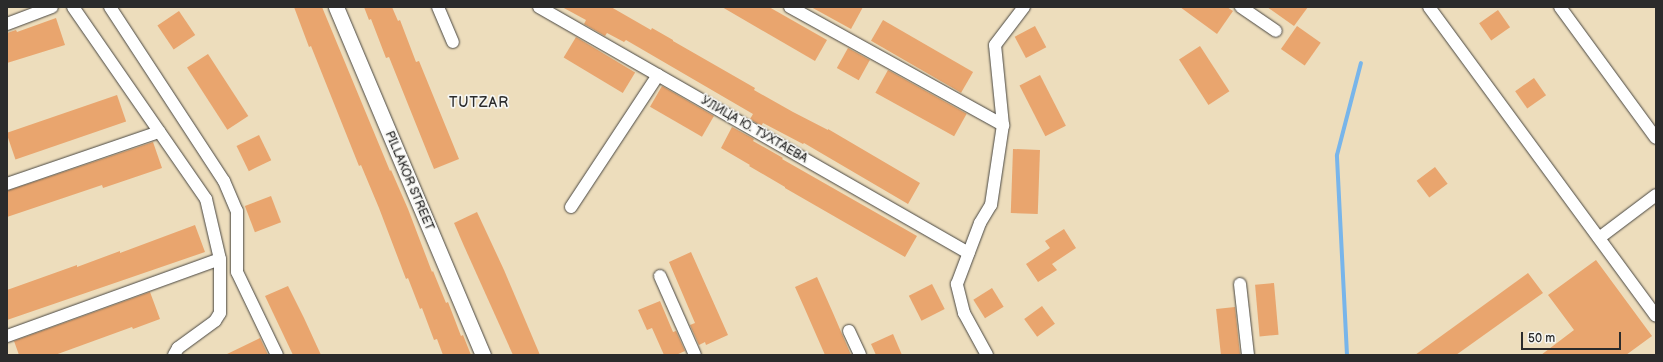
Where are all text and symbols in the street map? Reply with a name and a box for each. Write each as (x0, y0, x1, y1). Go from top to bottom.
street label: УЛИЦА Ю. ТУХТАЕВА (698, 94, 810, 166)
district label: TUTZAR (449, 95, 509, 111)
street label: PILLAKOR STREET (382, 129, 436, 233)
scale bar (1523, 324, 1623, 350)
text: 50 m (1528, 331, 1555, 346)

